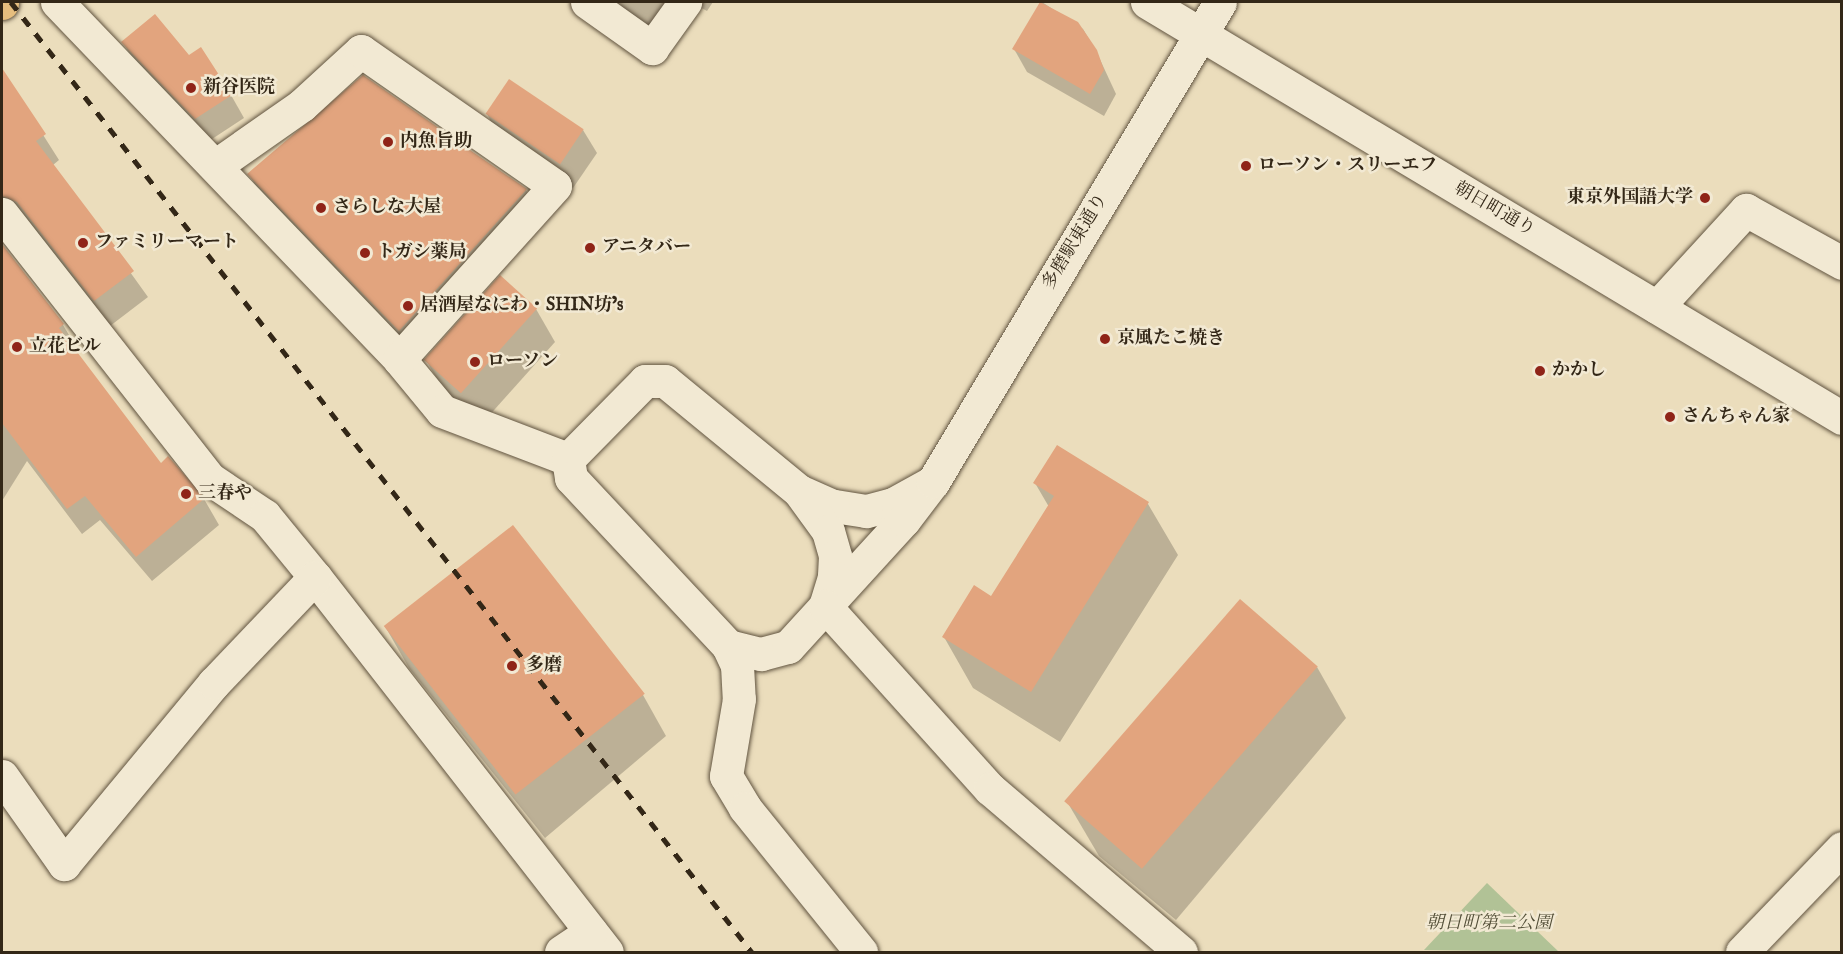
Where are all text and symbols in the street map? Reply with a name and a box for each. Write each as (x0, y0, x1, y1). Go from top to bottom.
place label: 新谷医院 (203, 77, 275, 99)
marker: 新谷医院 (184, 81, 198, 95)
place label: 内魚旨助 (400, 131, 472, 153)
marker: 内魚旨助 (381, 135, 395, 149)
place label: ローソン・スリーエフ (1258, 155, 1438, 177)
marker: ローソン・スリーエフ (1239, 159, 1253, 173)
street label: 朝日町通り (1450, 178, 1538, 242)
place label: 東京外国語大学 (1567, 187, 1693, 209)
street label: 多磨駅東通り (1039, 190, 1113, 294)
marker: 東京外国語大学 (1698, 191, 1712, 205)
place label: さらしな大屋 (333, 197, 441, 219)
marker: さらしな大屋 (314, 201, 328, 215)
place label: ファミリーマート (95, 232, 239, 254)
marker: ファミリーマート (76, 236, 90, 250)
place label: アニタバー (602, 237, 692, 259)
marker: アニタバー (583, 241, 597, 255)
place label: トガシ薬局 (377, 242, 467, 264)
marker: トガシ薬局 (358, 246, 372, 260)
place label: 居酒屋なにわ・SHIN坊’s (420, 295, 623, 317)
marker: 居酒屋なにわ・SHIN坊’s (401, 299, 415, 313)
place label: 京風たこ焼き (1117, 328, 1225, 350)
marker: 京風たこ焼き (1098, 332, 1112, 346)
place label: 立花ビル (29, 336, 101, 358)
marker: 立花ビル (10, 340, 24, 354)
place label: ローソン (487, 351, 559, 373)
marker: ローソン (468, 355, 482, 369)
place label: かかし (1552, 360, 1606, 382)
marker: かかし (1533, 364, 1547, 378)
place label: さんちゃん家 (1682, 406, 1790, 428)
marker: さんちゃん家 (1663, 410, 1677, 424)
place label: 三春や (198, 483, 252, 505)
marker: 三春や (179, 487, 193, 501)
place label: 多磨 (526, 655, 562, 677)
marker: 多磨 (503, 657, 521, 675)
park label: 朝日町第二公園 (1426, 913, 1552, 935)

